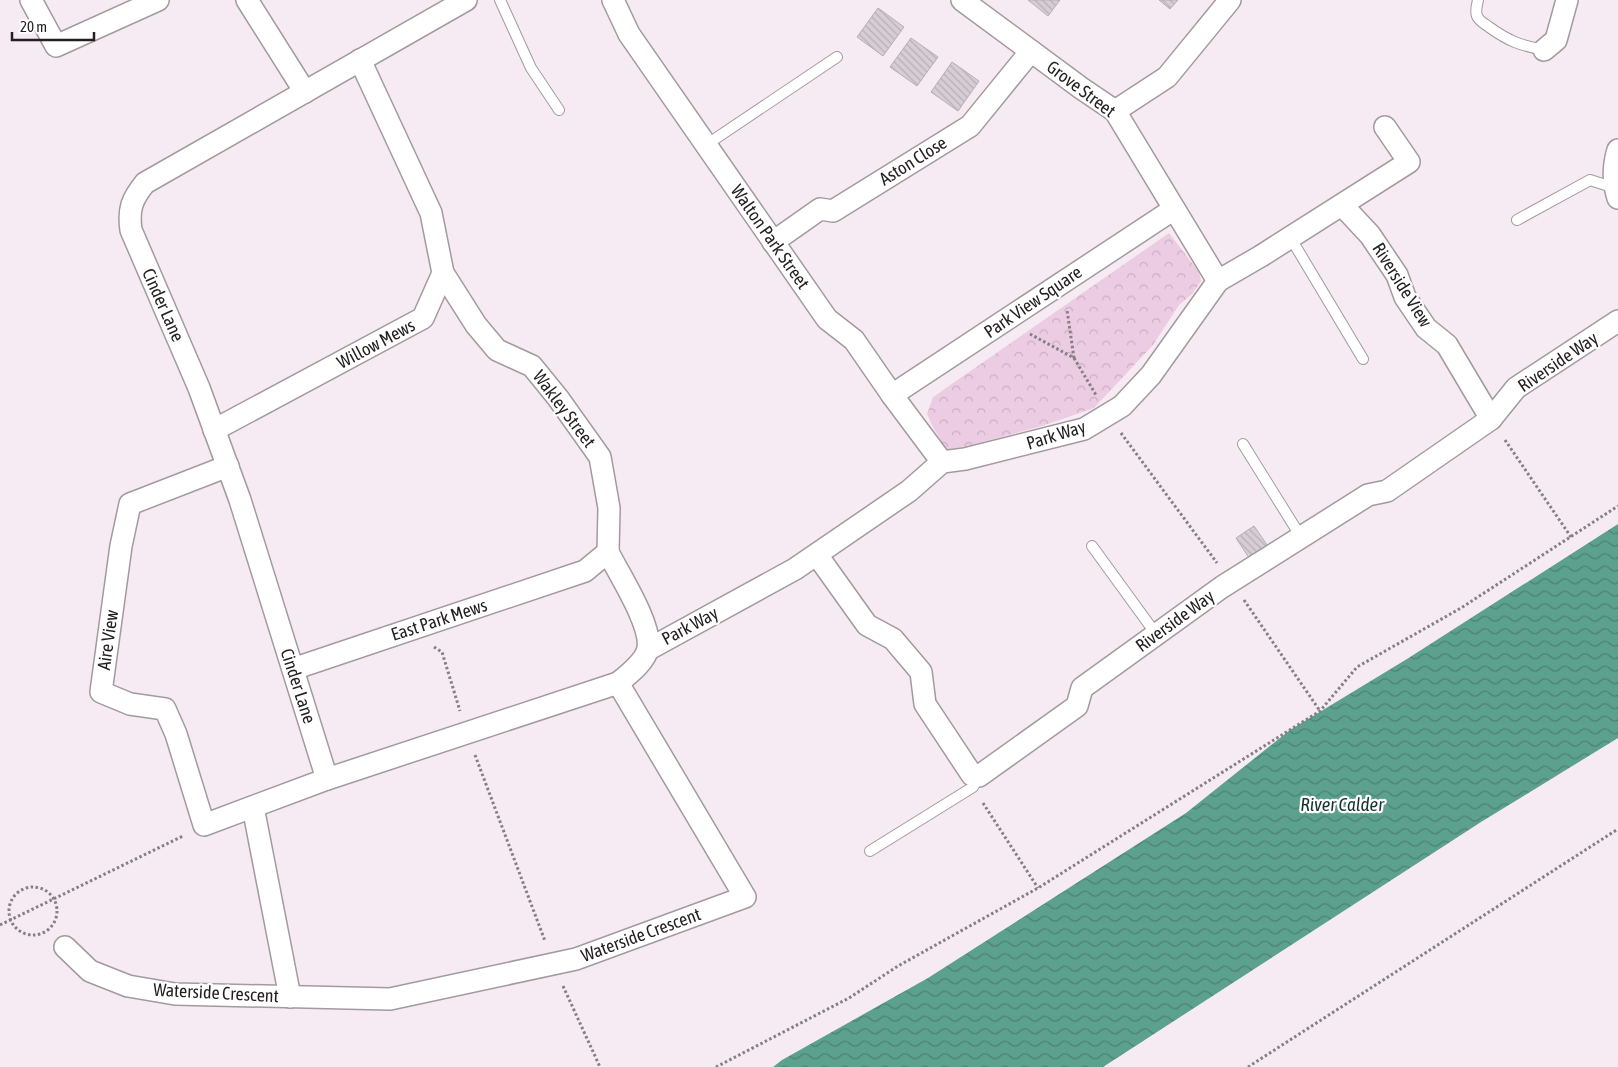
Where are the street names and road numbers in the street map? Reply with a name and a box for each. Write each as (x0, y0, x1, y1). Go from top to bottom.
street label: Grove Street (1043, 56, 1120, 121)
street label: Aston Close (875, 132, 950, 189)
street label: Walton Park Street (727, 181, 814, 293)
street label: Riverside View (1368, 239, 1437, 331)
street label: Park View Square (980, 261, 1086, 342)
street label: Cinder Lane (138, 265, 189, 345)
street label: Willow Mews (333, 314, 418, 373)
street label: Riverside Way (1514, 327, 1602, 396)
street label: Wakley Street (529, 366, 600, 451)
street label: Park Way (1024, 416, 1088, 453)
street label: Riverside Way (1131, 585, 1218, 656)
street label: East Park Mews (388, 594, 490, 645)
street label: Park Way (658, 602, 722, 649)
street label: Aire View (93, 608, 122, 671)
street label: Cinder Lane (276, 646, 320, 726)
street label: Waterside Crescent (578, 903, 703, 966)
street label: Waterside Crescent (153, 979, 279, 1006)

